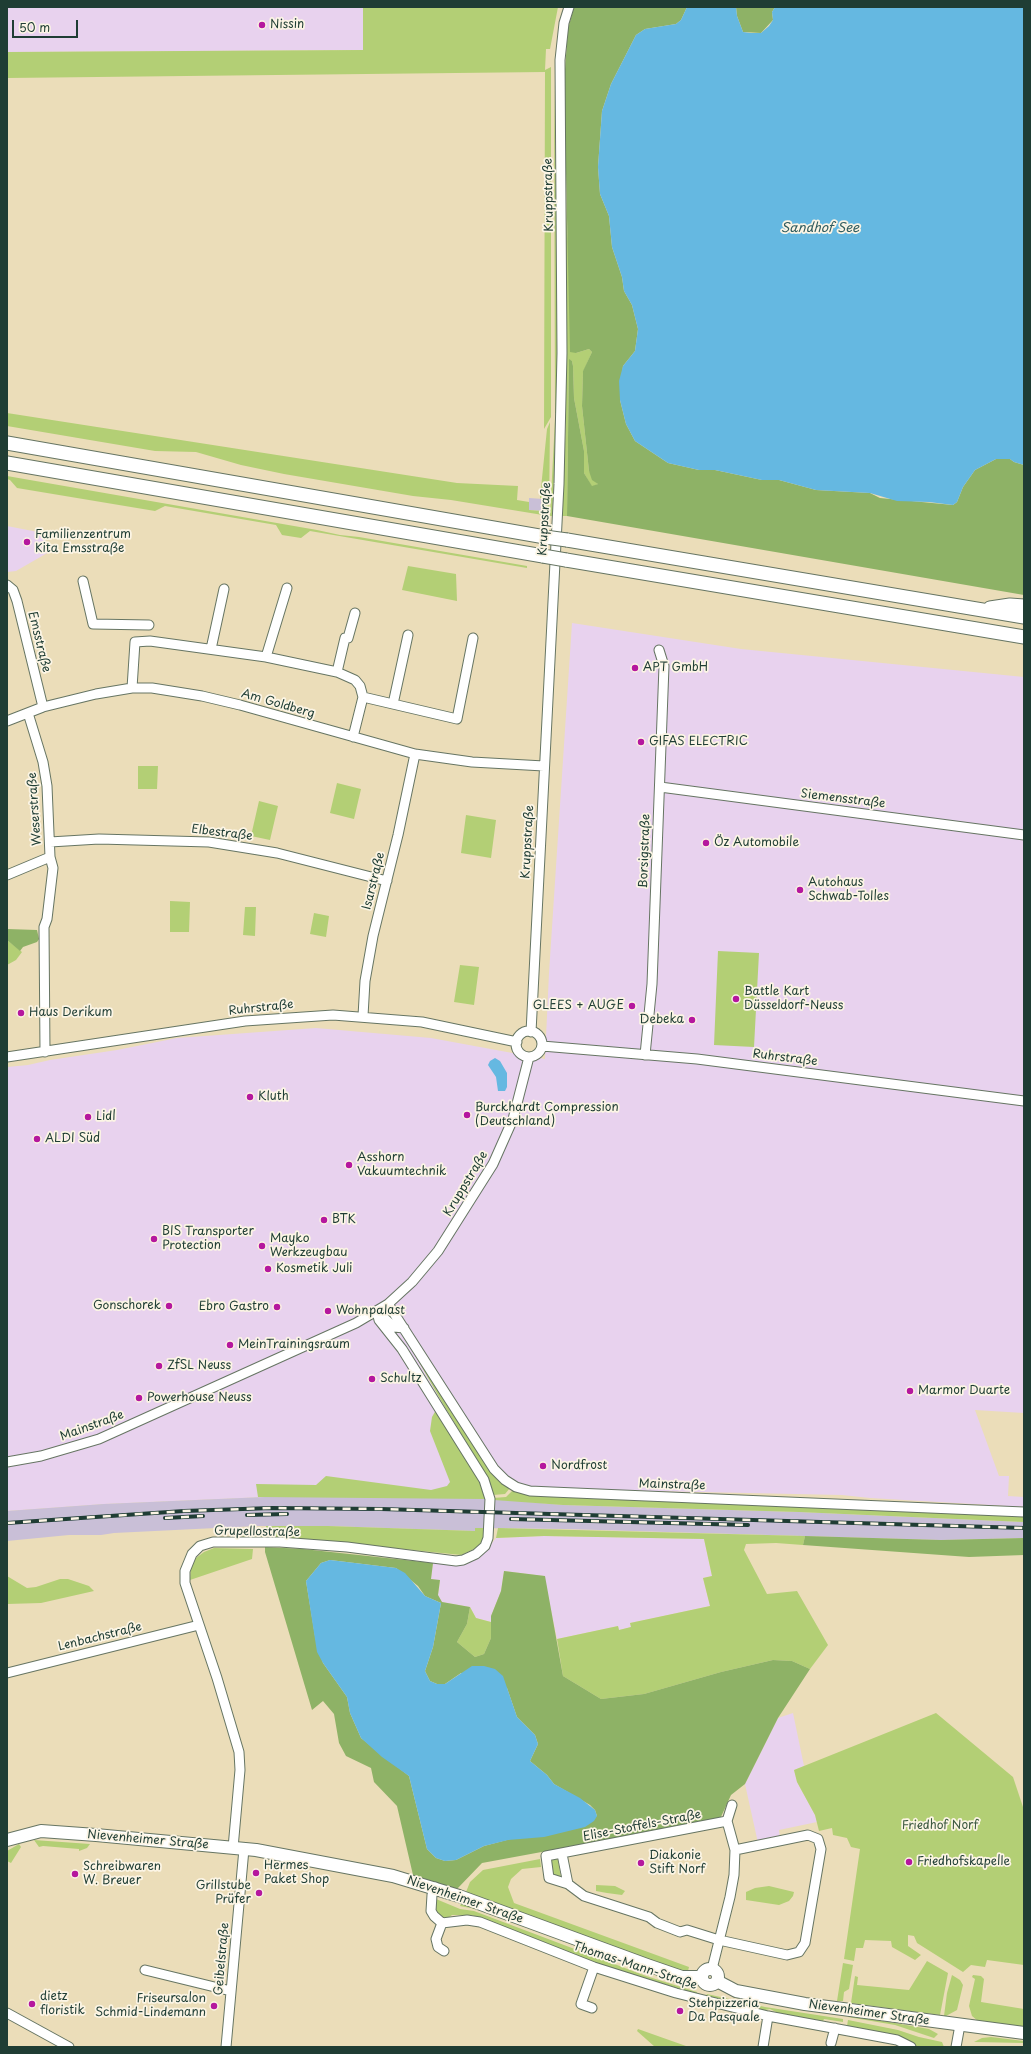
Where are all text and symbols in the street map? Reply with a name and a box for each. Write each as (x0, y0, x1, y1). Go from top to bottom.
scale bar (14, 12, 80, 38)
text: 50 m (19, 18, 50, 36)
place label: Nissin (270, 18, 304, 32)
marker: Nissin (257, 20, 267, 30)
street label: Kruppstraße (541, 158, 557, 232)
water label: Sandhof See (781, 220, 859, 236)
street label: Kruppstraße (536, 482, 554, 556)
place label: Familienzentrum Kita Emsstraße (35, 528, 131, 556)
marker: Familienzentrum Kita Emsstraße (22, 537, 32, 547)
street label: Emsstraße (24, 610, 54, 674)
place label: APT GmbH (643, 661, 708, 675)
marker: APT GmbH (630, 663, 640, 673)
street label: Am Goldberg (240, 687, 316, 721)
place label: GIFAS ELECTRIC (649, 735, 748, 749)
marker: GIFAS ELECTRIC (636, 737, 646, 747)
street label: Weserstraße (25, 772, 45, 846)
street label: Siemensstraße (800, 787, 886, 811)
street label: Kruppstraße (519, 805, 537, 879)
street label: Borsigstraße (637, 813, 653, 889)
street label: Elbestraße (191, 822, 253, 844)
place label: Öz Automobile (714, 836, 799, 850)
marker: Öz Automobile (701, 838, 711, 848)
street label: Isarstraße (360, 851, 388, 911)
place label: Autohaus Schwab-Tolles (808, 876, 889, 904)
marker: Autohaus Schwab-Tolles (795, 885, 805, 895)
place label: Battle Kart Düsseldorf-Neuss (744, 985, 843, 1013)
marker: Battle Kart Düsseldorf-Neuss (731, 994, 741, 1004)
street label: Ruhrstraße (228, 997, 294, 1019)
place label: GLEES + AUGE (533, 999, 624, 1013)
marker: GLEES + AUGE (627, 1001, 637, 1011)
place label: Haus Derikum (29, 1006, 112, 1020)
marker: Haus Derikum (16, 1008, 26, 1018)
place label: Debeka (639, 1013, 684, 1027)
marker: Debeka (687, 1015, 697, 1025)
street label: Ruhrstraße (752, 1047, 818, 1069)
place label: Kluth (258, 1090, 289, 1104)
marker: Kluth (245, 1092, 255, 1102)
place label: Burckhardt Compression (Deutschland) (475, 1101, 619, 1129)
place label: Lidl (96, 1110, 116, 1124)
marker: Burckhardt Compression (Deutschland) (462, 1110, 472, 1120)
marker: Lidl (83, 1112, 93, 1122)
place label: ALDI Süd (45, 1132, 100, 1146)
marker: ALDI Süd (32, 1134, 42, 1144)
street label: Kruppstraße (441, 1149, 491, 1219)
place label: Asshorn Vakuumtechnik (357, 1151, 446, 1179)
marker: Asshorn Vakuumtechnik (344, 1160, 354, 1170)
place label: BTK (332, 1213, 356, 1227)
marker: BTK (319, 1215, 329, 1225)
place label: BIS Transporter Protection (162, 1225, 254, 1253)
place label: Mayko Werkzeugbau (270, 1232, 347, 1260)
marker: BIS Transporter Protection (149, 1234, 159, 1244)
marker: Mayko Werkzeugbau (257, 1241, 267, 1251)
place label: Kosmetik Juli (276, 1262, 352, 1276)
marker: Kosmetik Juli (263, 1264, 273, 1274)
place label: Gonschorek (93, 1299, 161, 1313)
place label: Ebro Gastro (199, 1300, 269, 1314)
marker: Gonschorek (164, 1301, 174, 1311)
marker: Ebro Gastro (272, 1302, 282, 1312)
place label: Wohnpalast (336, 1304, 405, 1318)
marker: Wohnpalast (323, 1306, 333, 1316)
place label: MeinTrainingsraum (238, 1338, 350, 1352)
marker: MeinTrainingsraum (225, 1340, 235, 1350)
place label: ZfSL Neuss (167, 1359, 231, 1373)
marker: ZfSL Neuss (154, 1361, 164, 1371)
place label: Schultz (380, 1372, 421, 1386)
marker: Schultz (367, 1374, 377, 1384)
place label: Marmor Duarte (918, 1384, 1010, 1398)
marker: Marmor Duarte (905, 1386, 915, 1396)
place label: Powerhouse Neuss (147, 1391, 252, 1405)
marker: Powerhouse Neuss (134, 1393, 144, 1403)
street label: Mainstraße (58, 1408, 126, 1444)
place label: Nordfrost (551, 1459, 607, 1473)
marker: Nordfrost (538, 1461, 548, 1471)
street label: Mainstraße (638, 1477, 706, 1493)
street label: Grupellostraße (214, 1524, 300, 1540)
street label: Lenbachstraße (57, 1620, 143, 1654)
street label: Elise-Stoffels-Straße (582, 1807, 702, 1845)
park label: Friedhof Norf (902, 1819, 978, 1833)
street label: Nievenheimer Straße (87, 1828, 209, 1852)
place label: Diakonie Stift Norf (649, 1849, 705, 1877)
place label: Friedhofskapelle (917, 1855, 1010, 1869)
marker: Friedhofskapelle (904, 1857, 914, 1867)
marker: Diakonie Stift Norf (636, 1858, 646, 1868)
place label: Hermes Paket Shop (264, 1859, 329, 1887)
place label: Schreibwaren W. Breuer (83, 1860, 161, 1888)
marker: Hermes Paket Shop (251, 1868, 261, 1878)
marker: Schreibwaren W. Breuer (70, 1869, 80, 1879)
street label: Nievenheimer Straße (405, 1873, 525, 1927)
place label: Grillstube Prüfer (196, 1879, 251, 1907)
marker: Grillstube Prüfer (254, 1888, 264, 1898)
street label: Geibelstraße (212, 1922, 232, 1996)
street label: Thomas-Mann-Straße (571, 1939, 699, 1993)
place label: dietz floristik (40, 1990, 85, 2018)
place label: Friseursalon Schmid-Lindemann (95, 1992, 206, 2020)
place label: Stehpizzeria Da Pasquale (688, 1997, 760, 2025)
street label: Nievenheimer Straße (808, 1997, 930, 2029)
marker: dietz floristik (27, 1999, 37, 2009)
marker: Friseursalon Schmid-Lindemann (209, 2001, 219, 2011)
marker: Stehpizzeria Da Pasquale (675, 2006, 685, 2016)

